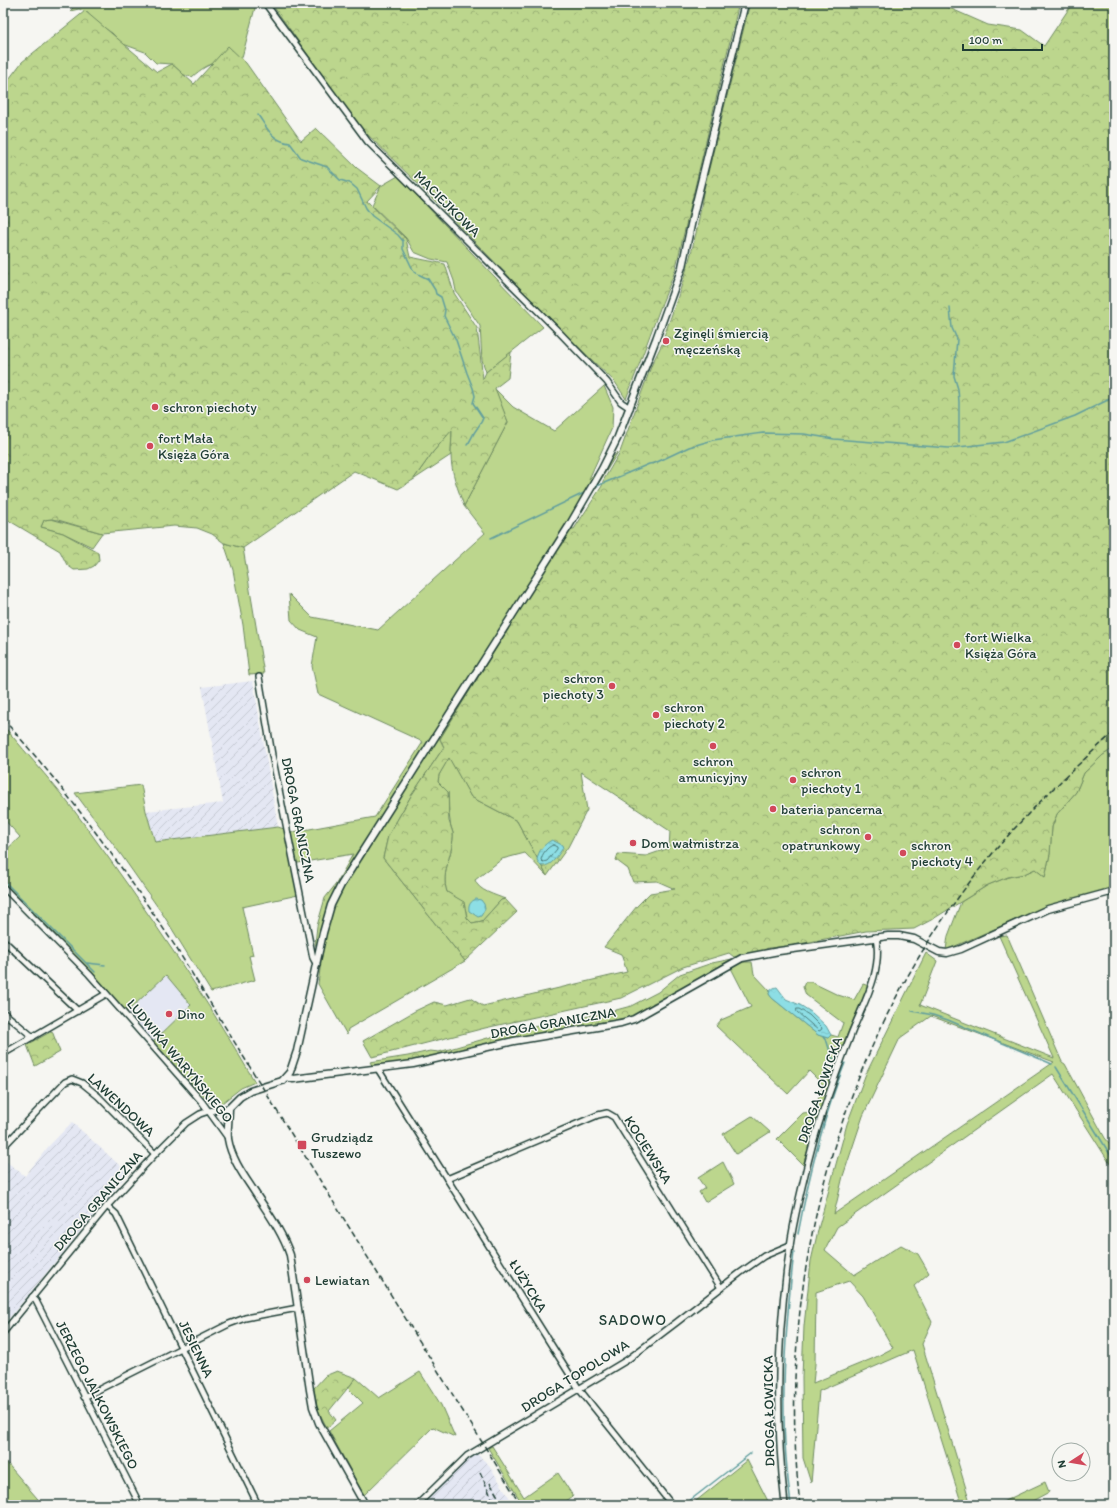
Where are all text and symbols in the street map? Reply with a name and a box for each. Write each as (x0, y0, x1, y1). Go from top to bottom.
scale bar (963, 26, 1042, 52)
text: 100 m (969, 33, 1002, 47)
street label: MACIEJKOWA (410, 167, 484, 241)
place label: Zginęli śmiercią męczeńską (674, 325, 769, 358)
marker: Zginęli śmiercią męczeńską (661, 336, 671, 346)
place label: schron piechoty (163, 399, 257, 416)
marker: schron piechoty (150, 402, 160, 412)
place label: fort Mała Księża Góra (158, 430, 230, 463)
marker: fort Mała Księża Góra (145, 441, 155, 451)
place label: fort Wielka Księża Góra (965, 629, 1037, 662)
marker: fort Wielka Księża Góra (952, 640, 962, 650)
place label: schron piechoty 3 (543, 670, 605, 703)
marker: schron piechoty 3 (607, 681, 617, 691)
place label: schron piechoty 2 (664, 699, 726, 732)
marker: schron piechoty 2 (651, 710, 661, 720)
marker: schron amunicyjny (708, 741, 718, 751)
place label: schron amunicyjny (679, 753, 748, 786)
street label: DROGA GRANICZNA (278, 756, 318, 884)
place label: schron piechoty 1 (801, 764, 862, 797)
marker: schron piechoty 1 (788, 775, 798, 785)
place label: bateria pancerna (781, 801, 883, 818)
marker: bateria pancerna (768, 804, 778, 814)
place label: schron opatrunkowy (782, 821, 861, 854)
marker: schron opatrunkowy (863, 832, 873, 842)
place label: Dom wałmistrza (641, 835, 740, 852)
place label: schron piechoty 4 (911, 837, 974, 870)
marker: Dom wałmistrza (628, 838, 638, 848)
marker: schron piechoty 4 (898, 848, 908, 858)
street label: LUDWIKA WARYŃSKIEGO (123, 996, 237, 1126)
street label: DROGA GRANICZNA (489, 1004, 617, 1042)
place label: Dino (177, 1006, 205, 1023)
marker: Dino (164, 1009, 174, 1019)
street label: DROGA ŁOWICKA (794, 1035, 846, 1145)
street label: LAWENDOWA (84, 1070, 158, 1140)
street label: KOCIEWSKA (620, 1113, 676, 1187)
place label: Grudziądz Tuszewo (311, 1129, 374, 1162)
marker: Grudziądz Tuszewo (296, 1139, 308, 1151)
street label: DROGA GRANICZNA (50, 1147, 146, 1255)
street label: ŁUŻYCKA (505, 1256, 551, 1316)
place label: Lewiatan (315, 1272, 370, 1289)
marker: Lewiatan (302, 1275, 312, 1285)
district label: SADOWO (599, 1311, 667, 1329)
street label: JERZEGO JALKOWSKIEGO (52, 1318, 142, 1472)
street label: JESIENNA (175, 1318, 217, 1380)
street label: DROGA TOPOLOWA (518, 1336, 632, 1416)
street label: DROGA ŁOWICKA (760, 1355, 778, 1467)
north arrow (1051, 1442, 1091, 1482)
text: N (1055, 1459, 1069, 1469)

